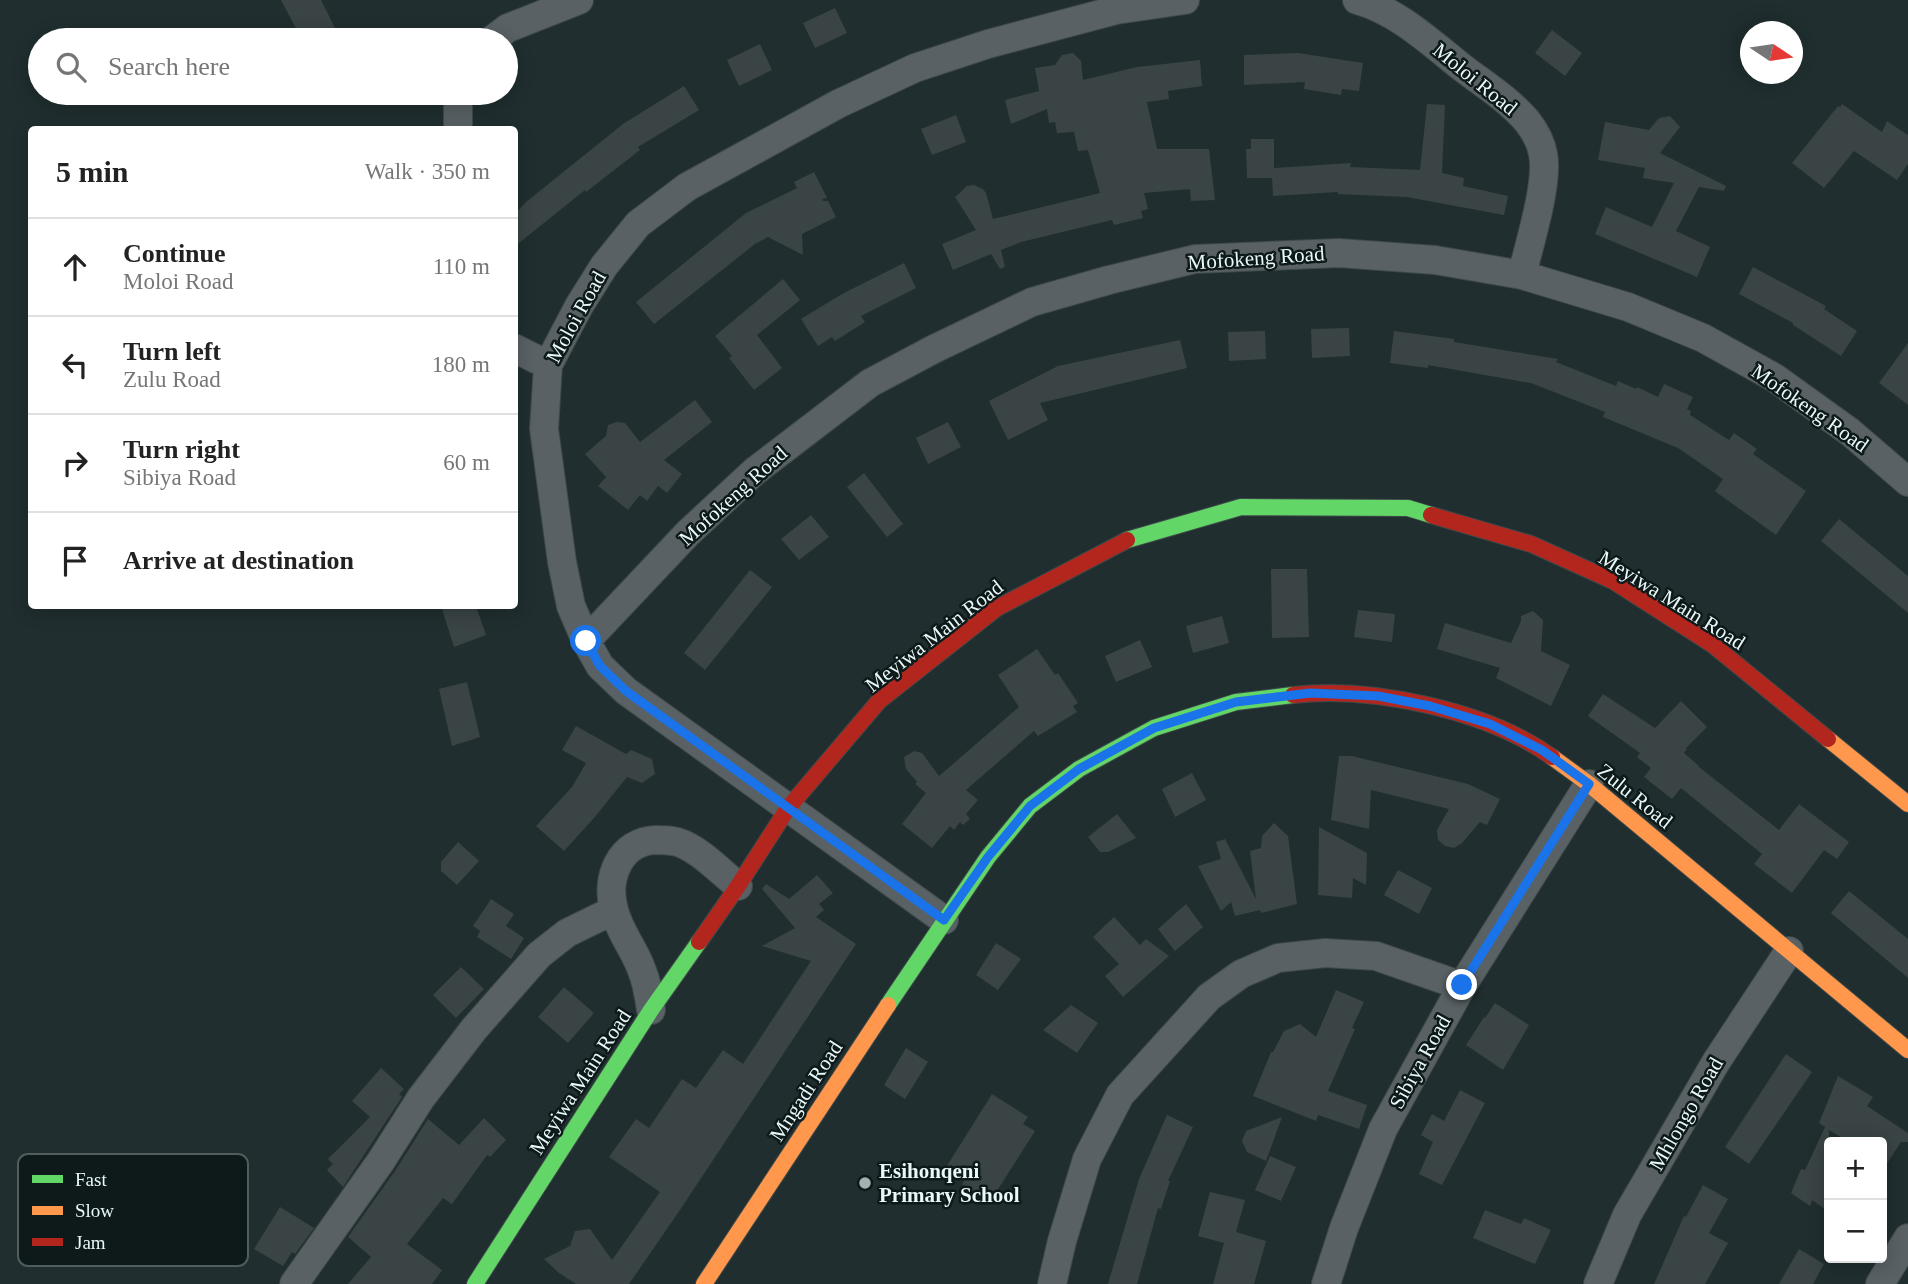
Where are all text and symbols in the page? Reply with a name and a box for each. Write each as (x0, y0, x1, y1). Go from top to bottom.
north arrow (1740, 21, 1803, 84)
search box (28, 28, 518, 105)
street label: Moloi Road (1428, 38, 1522, 120)
icon: search (52, 48, 90, 86)
text: Search here (108, 52, 230, 81)
text: 5 min (56, 155, 129, 188)
text: Walk · 350 m (365, 159, 490, 184)
text: Continue (123, 239, 226, 268)
street label: Mofokeng Road (1187, 241, 1326, 275)
icon: ahead (56, 248, 94, 286)
text: 110 m (433, 254, 490, 279)
street label: Moloi Road (541, 267, 611, 367)
text: Moloi Road (123, 269, 234, 294)
text: Turn left (123, 337, 221, 366)
icon: left (56, 346, 94, 384)
text: 180 m (432, 352, 490, 377)
street label: Mofokeng Road (1747, 359, 1873, 457)
text: Zulu Road (123, 367, 221, 392)
text: Turn right (123, 435, 240, 464)
street label: Mofokeng Road (674, 441, 792, 551)
icon: right (56, 444, 94, 482)
text: 60 m (443, 450, 490, 475)
text: Sibiya Road (123, 465, 236, 490)
icon: arrive (56, 542, 94, 580)
street label: Meyiwa Main Road (1594, 545, 1750, 655)
text: Arrive at destination (123, 546, 354, 575)
street label: Meyiwa Main Road (860, 575, 1008, 697)
route start (570, 625, 601, 656)
street label: Zulu Road (1593, 759, 1678, 834)
route end (1446, 969, 1477, 1000)
street label: Meyiwa Main Road (524, 1005, 636, 1159)
street label: Sibiya Road (1384, 1011, 1456, 1113)
street label: Mngadi Road (765, 1036, 848, 1146)
street label: Mhlongo Road (1644, 1053, 1728, 1175)
map controls (1824, 1137, 1887, 1263)
button: + (1824, 1137, 1887, 1200)
legend (18, 1154, 248, 1266)
place label: Esihonqeni Primary School (879, 1159, 1020, 1207)
text: Fast (75, 1169, 107, 1190)
marker: Esihonqeni Primary School (857, 1175, 873, 1191)
text: Slow (75, 1200, 114, 1221)
button: − (1824, 1200, 1887, 1263)
text: Jam (75, 1232, 106, 1253)

